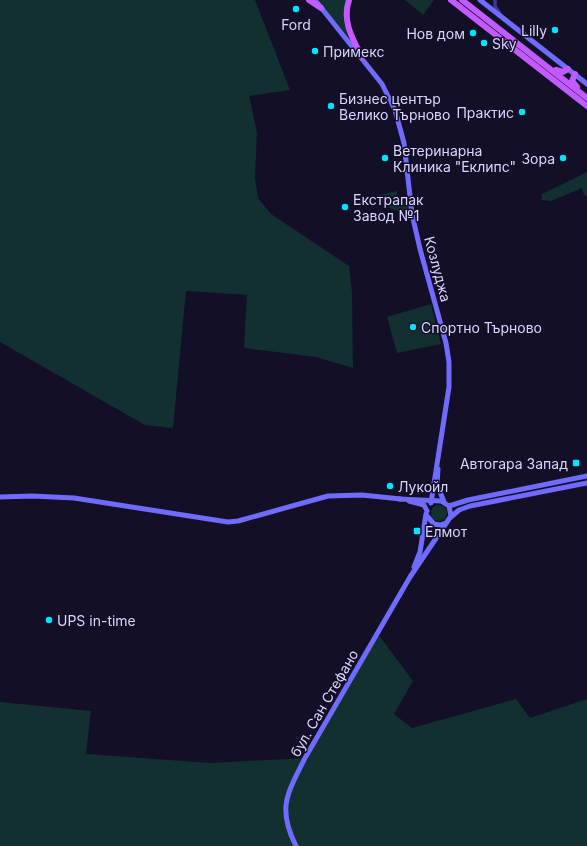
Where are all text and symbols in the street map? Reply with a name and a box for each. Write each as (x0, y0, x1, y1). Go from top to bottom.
marker: Ford (291, 4, 301, 14)
place label: Ford (281, 16, 311, 33)
place label: Lilly (521, 22, 547, 39)
place label: Нов дом (406, 25, 465, 42)
marker: Lilly (550, 25, 560, 35)
marker: Нов дом (468, 28, 478, 38)
place label: Sky (492, 35, 517, 52)
marker: Sky (479, 38, 489, 48)
place label: Примекс (323, 43, 384, 60)
marker: Примекс (310, 46, 320, 56)
place label: Бизнес център Велико Търново (339, 90, 450, 123)
marker: Бизнес център Велико Търново (326, 101, 336, 111)
place label: Практис (456, 104, 514, 121)
marker: Практис (517, 107, 527, 117)
place label: Ветеринарна Клиника "Еклипс" (393, 142, 516, 175)
place label: Зора (521, 150, 555, 167)
marker: Ветеринарна Клиника "Еклипс" (380, 153, 390, 163)
marker: Зора (558, 153, 568, 163)
place label: Екстрапак Завод №1 (353, 191, 424, 224)
marker: Екстрапак Завод №1 (340, 202, 350, 212)
street label: Козлуджа (421, 234, 455, 304)
place label: Спортно Търново (421, 319, 542, 336)
marker: Спортно Търново (408, 322, 418, 332)
place label: Автогара Запад (460, 455, 568, 472)
marker: Автогара Запад (571, 458, 581, 468)
place label: Лукойл (398, 478, 448, 495)
marker: Лукойл (385, 481, 395, 491)
place label: Елмот (425, 523, 468, 540)
marker: Елмот (412, 526, 422, 536)
place label: UPS in-time (57, 612, 136, 629)
marker: UPS in-time (44, 615, 54, 625)
street label: бул. Сан Стефано (286, 646, 362, 760)

